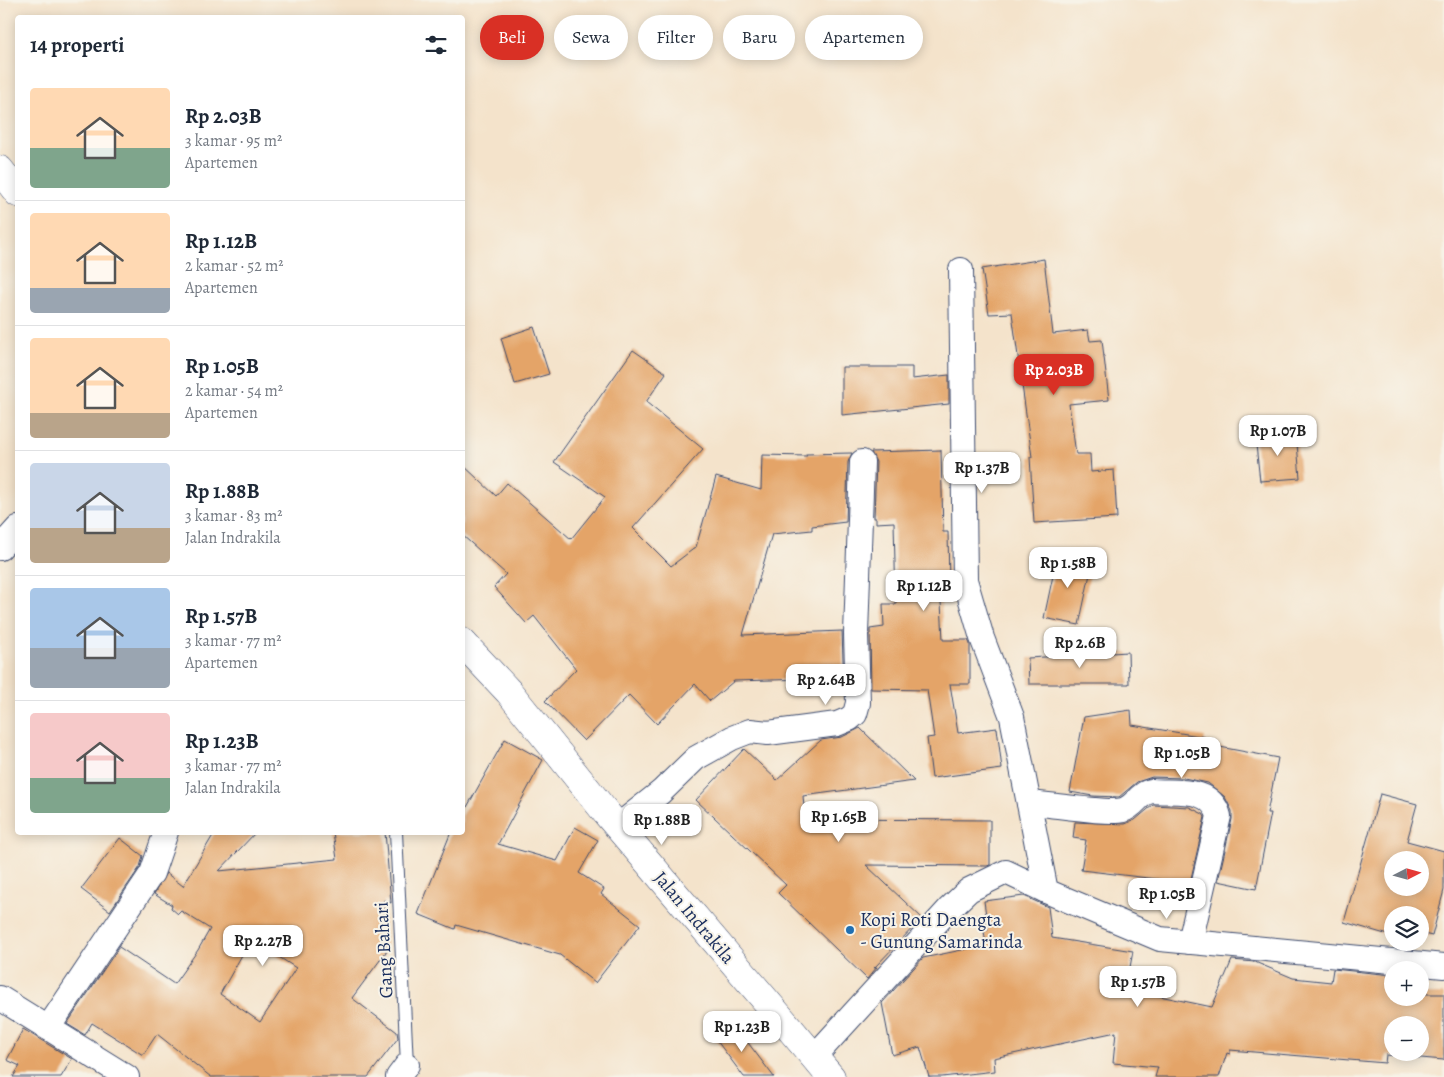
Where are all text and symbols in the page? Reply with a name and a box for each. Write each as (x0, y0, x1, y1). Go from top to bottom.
chip: Beli (480, 15, 544, 60)
chip: Sewa (554, 15, 628, 60)
chip: Filter (638, 15, 713, 60)
chip: Baru (723, 15, 795, 60)
chip: Apartemen (805, 15, 923, 60)
text: 14 properti (30, 31, 124, 59)
icon: filters (422, 31, 450, 59)
text: Rp 2.03B (185, 102, 262, 130)
icon: home (70, 108, 130, 168)
text: 3 kamar · 95 m² (185, 130, 282, 152)
text: Apartemen (185, 152, 258, 174)
text: Rp 1.12B (185, 227, 257, 255)
icon: home (70, 233, 130, 293)
text: 2 kamar · 52 m² (185, 255, 283, 277)
text: Apartemen (185, 277, 258, 299)
text: Rp 1.05B (185, 352, 259, 380)
pin: Rp 2.03B (1002, 354, 1106, 396)
icon: home (70, 358, 130, 418)
text: Rp 2.03B (1025, 359, 1083, 381)
text: 2 kamar · 54 m² (185, 380, 283, 402)
text: Apartemen (185, 402, 258, 424)
pin: Rp 1.07B (1226, 414, 1330, 457)
text: Rp 1.07B (1250, 420, 1306, 442)
pin: Rp 1.37B (930, 452, 1034, 494)
text: Rp 1.37B (954, 457, 1010, 479)
text: Rp 1.88B (185, 477, 260, 505)
icon: home (70, 483, 130, 543)
text: 3 kamar · 83 m² (185, 505, 282, 527)
text: Jalan Indrakila (185, 527, 281, 549)
pin: Rp 1.58B (1016, 546, 1120, 589)
text: Rp 1.58B (1040, 552, 1096, 574)
pin: Rp 1.12B (872, 570, 976, 612)
text: Rp 1.12B (897, 575, 951, 597)
text: Rp 1.57B (185, 602, 257, 630)
icon: home (70, 608, 130, 668)
pin: Rp 2.6B (1034, 626, 1126, 669)
text: 3 kamar · 77 m² (185, 630, 282, 652)
text: Rp 2.6B (1055, 632, 1105, 654)
text: Apartemen (185, 652, 258, 674)
pin: Rp 2.64B (774, 664, 878, 706)
text: Rp 2.64B (797, 669, 855, 691)
text: Rp 1.23B (185, 727, 259, 755)
icon: home (70, 733, 130, 793)
pin: Rp 1.05B (1130, 736, 1234, 779)
text: Rp 1.05B (1154, 742, 1210, 764)
text: 3 kamar · 77 m² (185, 755, 282, 777)
text: Jalan Indrakila (185, 777, 281, 799)
pin: Rp 1.65B (787, 800, 891, 843)
pin: Rp 1.88B (610, 804, 714, 846)
text: Rp 1.65B (811, 806, 867, 828)
text: Rp 1.88B (634, 809, 690, 831)
north arrow (1384, 851, 1429, 896)
map controls (1384, 851, 1429, 1061)
street label: Jalan Indrakila (648, 866, 741, 970)
pin: Rp 1.05B (1115, 878, 1219, 920)
text: Rp 1.05B (1139, 883, 1195, 905)
street label: Gang Bahari (368, 901, 400, 999)
button: layers (1384, 906, 1429, 951)
place label: Kopi Roti Daengta - Gunung Samarinda (860, 907, 1023, 955)
pin: Rp 2.27B (211, 924, 315, 967)
marker: Kopi Roti Daengta - Gunung Samarinda (844, 924, 856, 936)
text: Rp 2.27B (234, 930, 292, 952)
button: + (1384, 961, 1429, 1006)
pin: Rp 1.57B (1086, 966, 1190, 1008)
text: Rp 1.57B (1110, 971, 1166, 993)
pin: Rp 1.23B (690, 1010, 794, 1053)
text: Rp 1.23B (714, 1016, 770, 1038)
button: − (1384, 1016, 1429, 1061)

